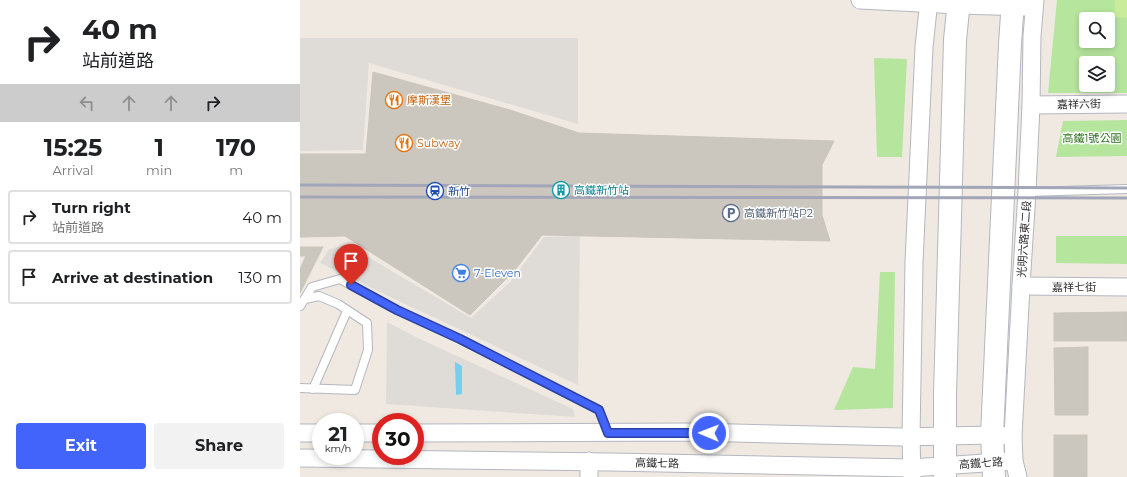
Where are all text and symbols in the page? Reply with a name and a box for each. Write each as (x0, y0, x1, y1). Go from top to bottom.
text: 40 m (82, 12, 158, 46)
map controls (1079, 12, 1115, 92)
button: search (1079, 12, 1115, 48)
icon: right (16, 16, 68, 68)
text: 站前道路 (82, 50, 154, 72)
button: layers (1079, 56, 1115, 92)
restaurant icon: 摩斯漢堡 (384, 90, 404, 110)
icon: left (76, 92, 98, 114)
icon: ahead (118, 92, 140, 114)
icon: ahead (160, 92, 182, 114)
icon: right (202, 92, 224, 114)
place label: 摩斯漢堡 (407, 93, 451, 107)
street label: 嘉祥六街 (1057, 97, 1101, 111)
park label: 高鐵1號公園 (1063, 131, 1121, 145)
text: 15:25 (44, 133, 102, 162)
text: 1 (154, 133, 164, 162)
text: 170 (216, 133, 256, 162)
restaurant icon: Subway (394, 133, 414, 153)
place label: Subway (417, 136, 460, 150)
text: Arrival (53, 162, 94, 178)
text: min (146, 162, 172, 178)
text: m (229, 162, 243, 178)
building icon: 高鐵新竹站 (551, 180, 571, 200)
station icon: 新竹 (425, 181, 445, 201)
place label: 高鐵新竹站 (574, 183, 629, 197)
place label: 新竹 (448, 184, 470, 198)
text: Turn right (52, 198, 131, 217)
street label: 光明六路東二段 (1014, 200, 1034, 278)
parking icon: 高鐵新竹站P2 (721, 203, 741, 223)
icon: right (18, 206, 40, 228)
place label: 高鐵新竹站P2 (744, 206, 813, 220)
text: 40 m (242, 208, 282, 227)
text: 站前道路 (52, 219, 104, 235)
pin (334, 244, 368, 285)
icon: arrive (340, 250, 362, 272)
supermarket icon: 7-Eleven (451, 263, 471, 283)
icon: arrive (18, 266, 40, 288)
place label: 7-Eleven (474, 266, 521, 280)
text: Arrive at destination (52, 268, 213, 287)
text: 130 m (238, 268, 282, 287)
street label: 嘉祥七街 (1052, 280, 1096, 294)
position arrow (688, 412, 730, 454)
speed limit sign: 30 (372, 413, 424, 465)
text: 21 (328, 422, 348, 446)
button: Exit (16, 423, 146, 469)
button: Share (154, 423, 284, 469)
text: km/h (325, 442, 351, 455)
street label: 高鐵七路 (959, 454, 1003, 472)
street label: 高鐵七路 (635, 456, 679, 470)

